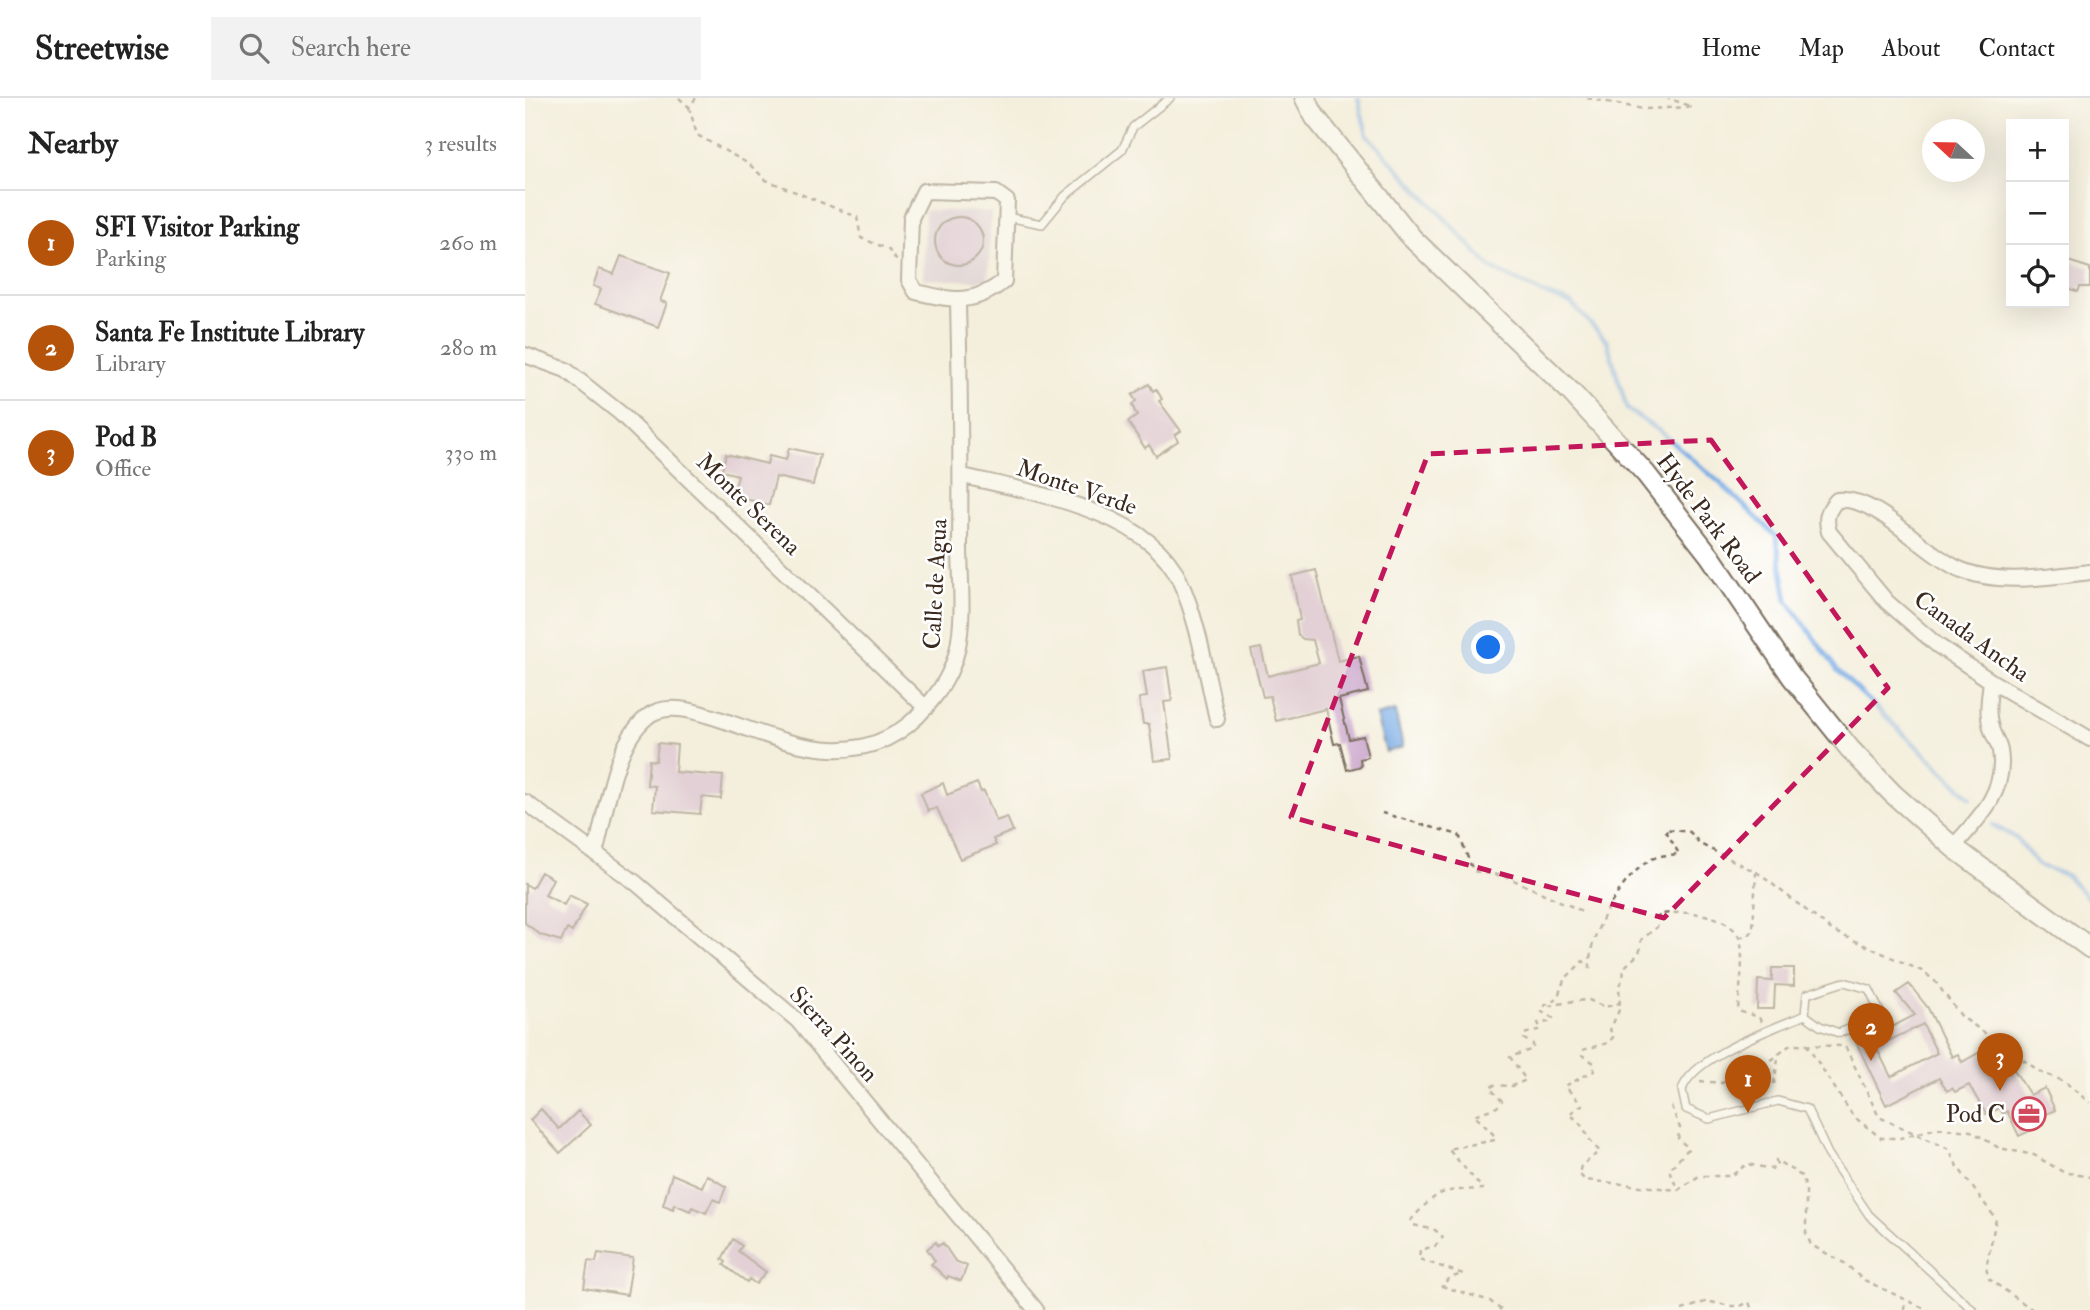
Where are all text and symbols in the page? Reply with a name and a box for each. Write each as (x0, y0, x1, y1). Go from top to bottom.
search box (211, 17, 701, 80)
text: Streetwise (35, 28, 169, 69)
icon: search (235, 29, 273, 67)
text: Search here (291, 32, 411, 64)
text: Home (1701, 33, 1761, 64)
text: Map (1799, 33, 1844, 64)
text: About (1882, 33, 1941, 64)
text: Contact (1979, 33, 2055, 64)
north arrow (1922, 119, 1985, 182)
map controls (2006, 119, 2069, 308)
button: + (2006, 119, 2069, 182)
text: Nearby (28, 125, 118, 162)
text: 3 results (424, 129, 497, 158)
button: − (2006, 182, 2069, 245)
text: SFI Visitor Parking (95, 212, 299, 244)
text: 1 (47, 228, 55, 257)
text: 260 m (439, 228, 497, 257)
text: Parking (95, 244, 166, 273)
button: locate (2006, 245, 2069, 308)
text: Santa Fe Institute Library (95, 317, 364, 349)
text: 2 (45, 333, 57, 362)
text: 280 m (440, 333, 497, 362)
text: Library (95, 349, 166, 378)
text: Pod B (95, 422, 157, 454)
text: 3 (47, 438, 55, 467)
text: 330 m (445, 438, 497, 467)
street label: Monte Serena (690, 447, 808, 563)
street label: Hyde Park Road (1649, 447, 1768, 590)
street label: Monte Verde (1013, 452, 1141, 522)
text: Office (95, 454, 151, 483)
street label: Calle de Agua (917, 517, 954, 650)
street label: Canada Ancha (1908, 584, 2037, 690)
your location (1471, 630, 1505, 664)
street label: Sierra Pinon (782, 980, 885, 1089)
pin: 2 (1848, 1003, 1894, 1061)
pin: 3 (1977, 1033, 2023, 1091)
pin: 1 (1725, 1055, 1771, 1113)
office icon: Pod C (2010, 1095, 2048, 1133)
place label: Pod C (1946, 1099, 2005, 1130)

